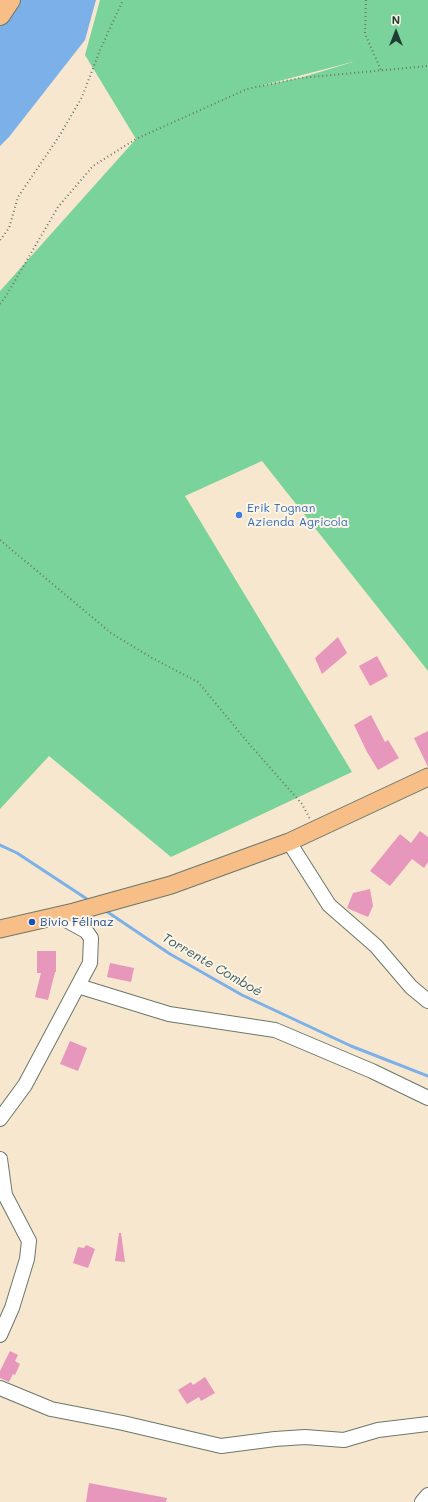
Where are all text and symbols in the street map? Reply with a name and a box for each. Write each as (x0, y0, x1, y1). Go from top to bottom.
north arrow (376, 12, 416, 52)
text: N (392, 12, 400, 27)
place label: Erik Tognan Azienda Agricola (247, 501, 348, 529)
marker: Erik Tognan Azienda Agricola (234, 510, 244, 520)
place label: Bivio Félinaz (40, 915, 114, 929)
marker: Bivio Félinaz (27, 917, 37, 927)
water label: Torrente Comboé (159, 930, 265, 1000)

